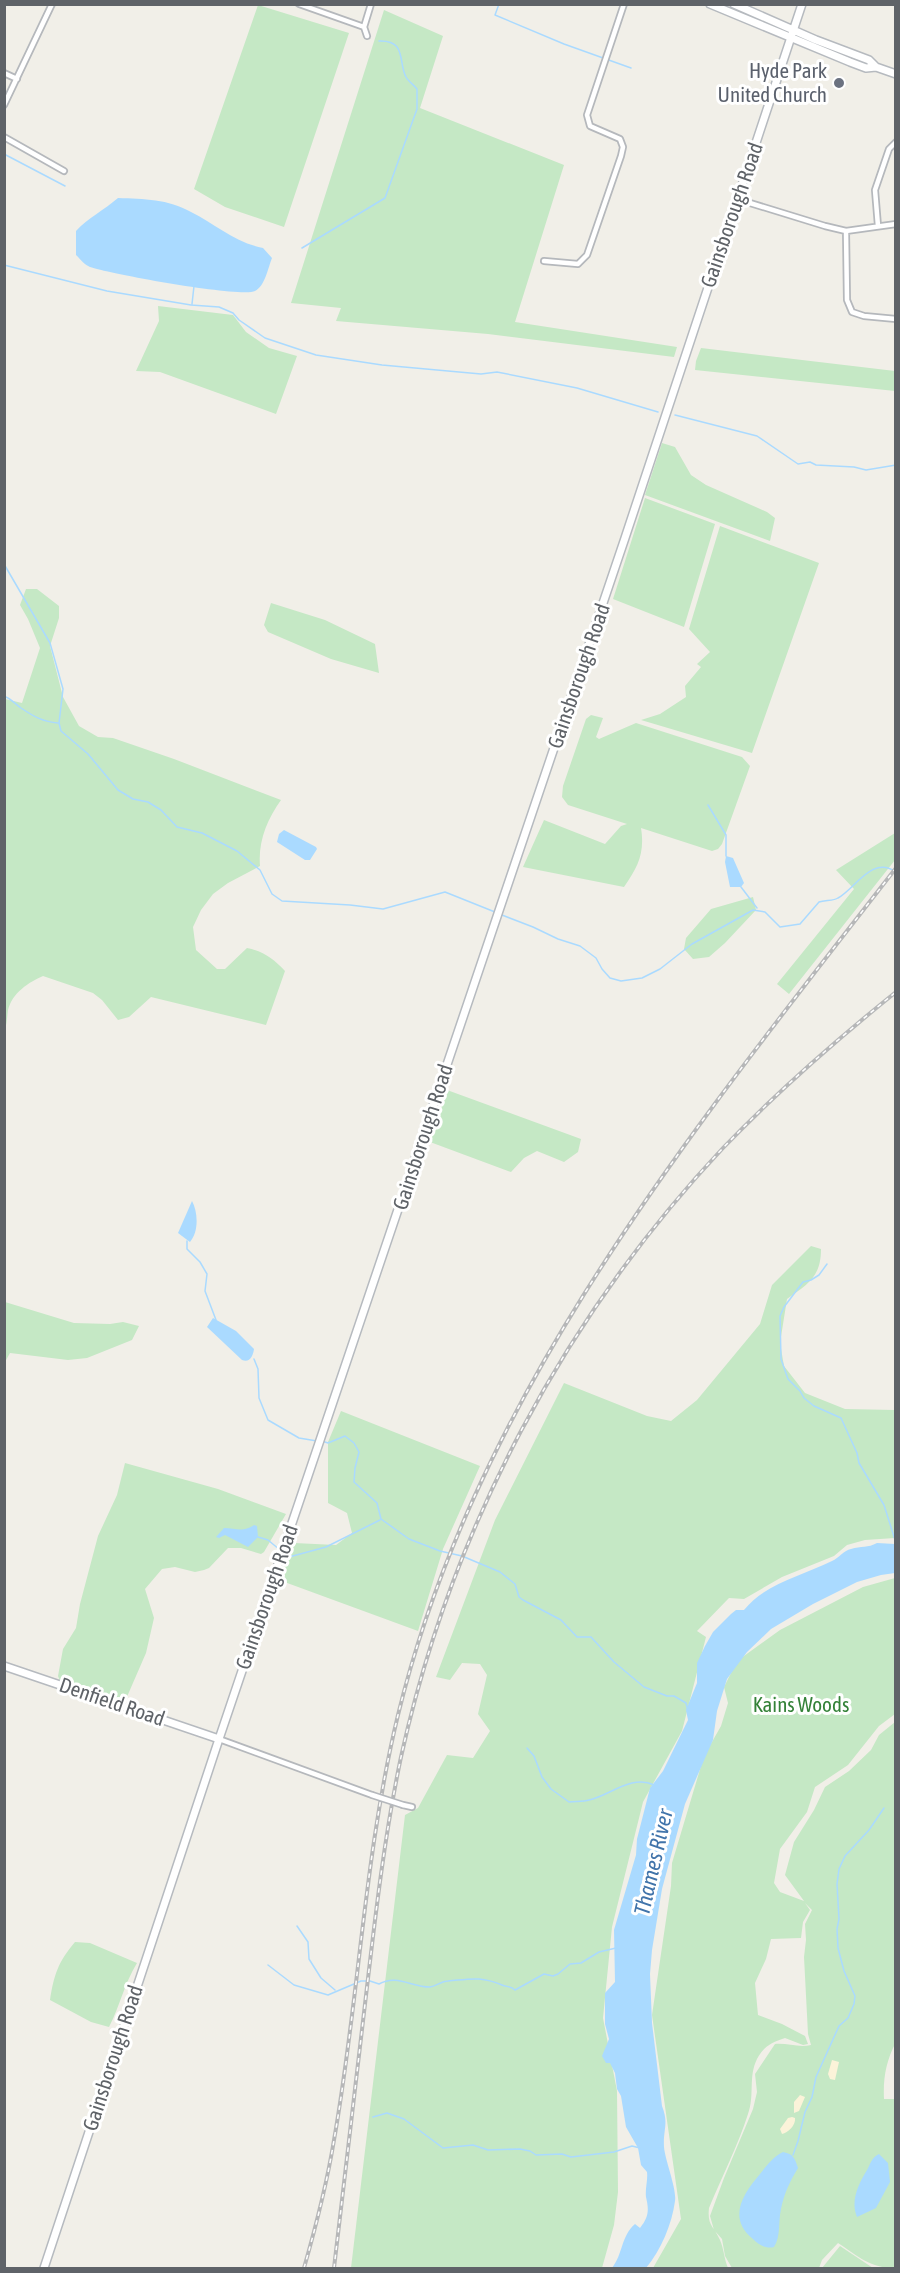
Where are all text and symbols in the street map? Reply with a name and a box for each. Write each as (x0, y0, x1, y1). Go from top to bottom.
place label: Hyde Park United Church (718, 58, 827, 106)
marker: Hyde Park United Church (832, 76, 846, 90)
street label: Gainsborough Road (695, 139, 767, 290)
street label: Gainsborough Road (542, 600, 614, 751)
street label: Gainsborough Road (387, 1061, 457, 1212)
street label: Gainsborough Road (230, 1521, 302, 1672)
street label: Denfield Road (56, 1672, 168, 1730)
park label: Kains Woods (753, 1692, 849, 1716)
water label: Thames River (628, 1805, 678, 1918)
street label: Gainsborough Road (77, 1982, 147, 2133)

